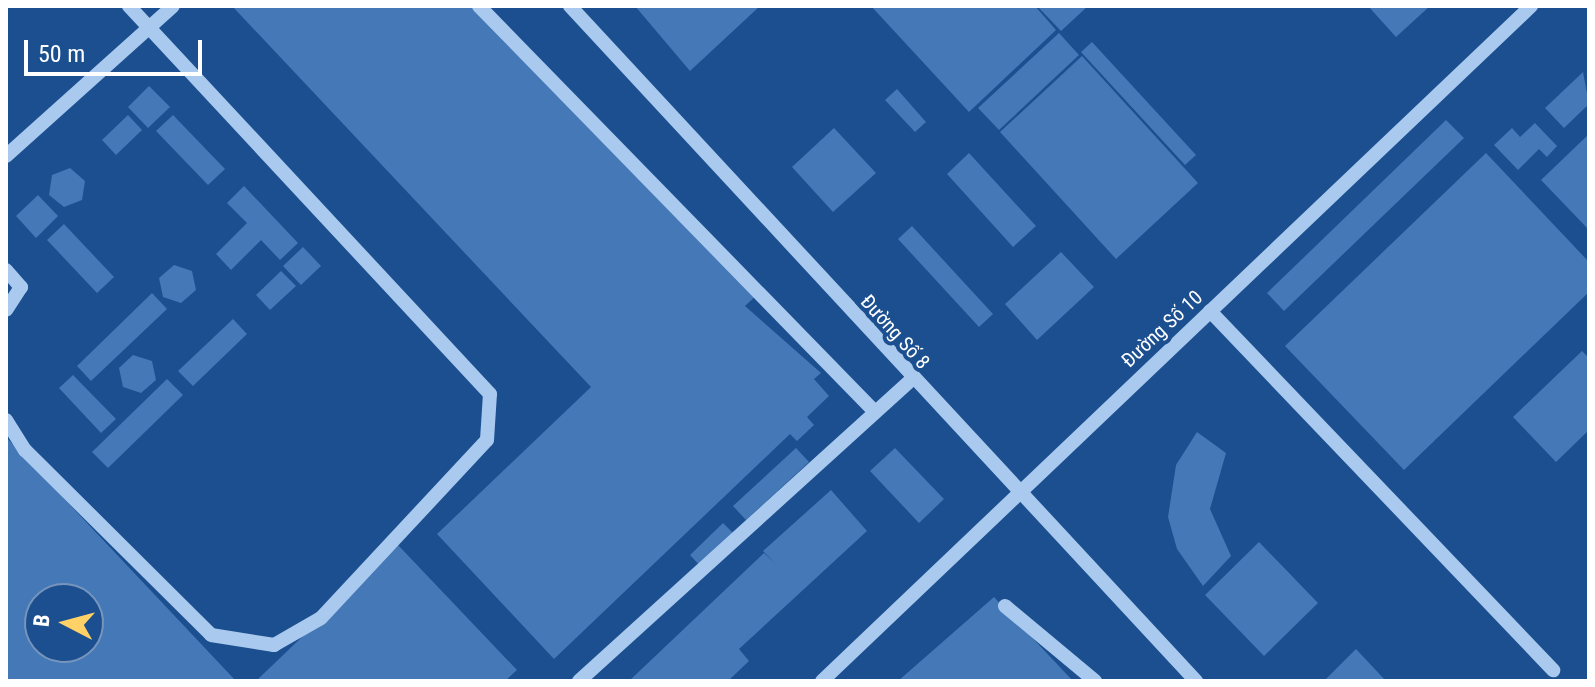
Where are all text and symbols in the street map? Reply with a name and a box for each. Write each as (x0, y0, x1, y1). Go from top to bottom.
scale bar (28, 24, 206, 74)
text: 50 m (38, 40, 85, 68)
street label: Đường Số 10 (1117, 286, 1207, 372)
street label: Đường Số 8 (855, 290, 935, 374)
north arrow (24, 583, 104, 663)
text: B (29, 613, 55, 628)

